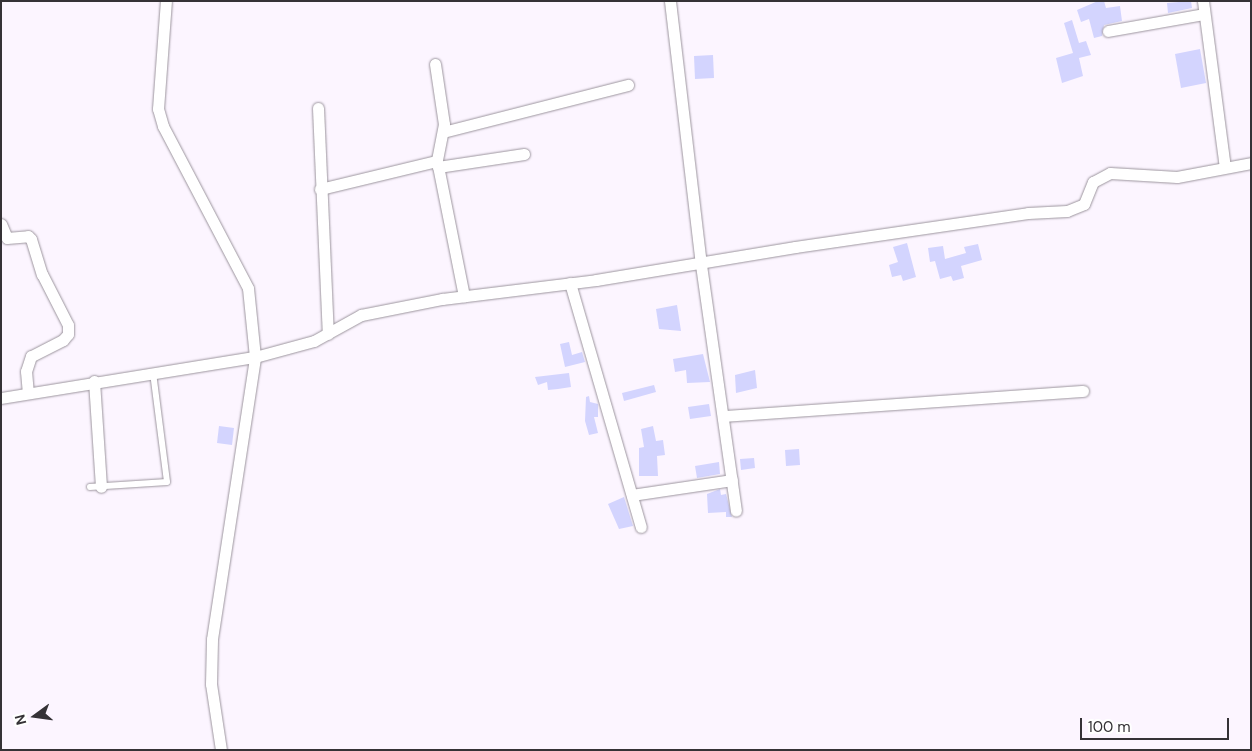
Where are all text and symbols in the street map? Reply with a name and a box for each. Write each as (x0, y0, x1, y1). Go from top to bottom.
north arrow (10, 691, 60, 741)
scale bar (1082, 708, 1231, 740)
text: N (10, 712, 30, 727)
text: 100 m (1088, 717, 1131, 737)

